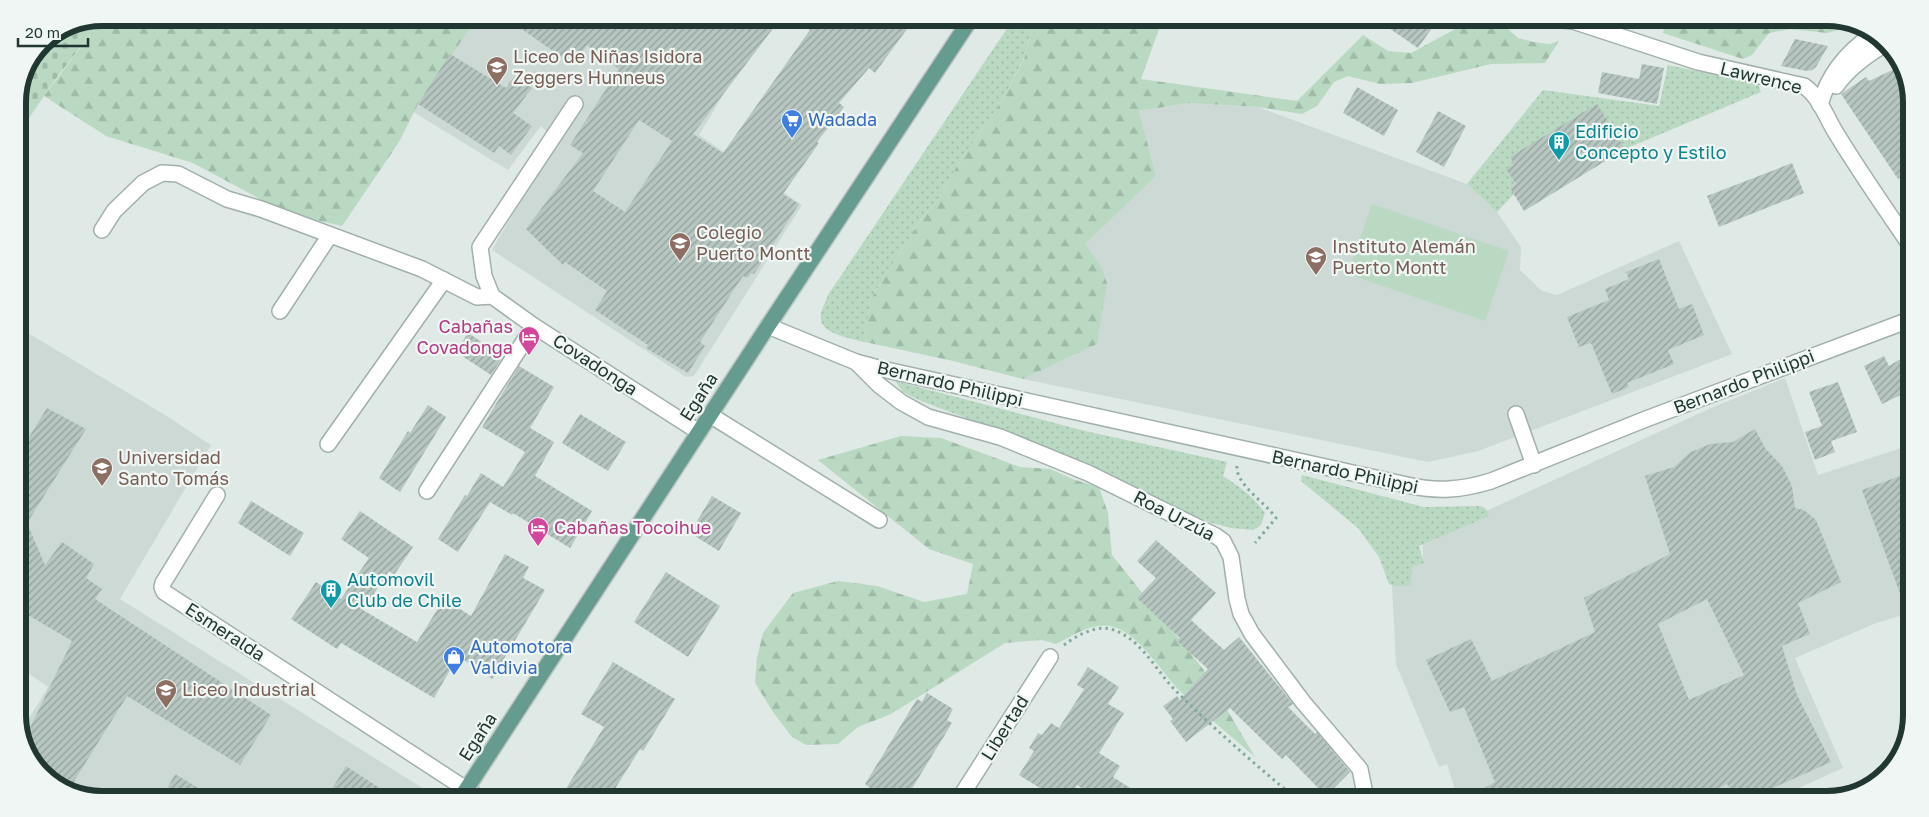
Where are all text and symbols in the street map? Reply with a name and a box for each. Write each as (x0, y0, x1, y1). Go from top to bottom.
scale bar (18, 15, 88, 47)
text: 20 m (25, 23, 60, 41)
place label: Liceo de Niñas Isidora Zeggers Hunneus (513, 45, 702, 88)
school or university icon: Liceo de Niñas Isidora Zeggers Hunneus (485, 55, 509, 86)
street label: Lawrence (1718, 56, 1804, 98)
supermarket icon: Wadada (780, 108, 804, 139)
place label: Wadada (808, 108, 877, 130)
place label: Edificio Concepto y Estilo (1575, 120, 1726, 163)
building icon: Edificio Concepto y Estilo (1547, 130, 1571, 161)
place label: Colegio Puerto Montt (696, 221, 810, 264)
school or university icon: Colegio Puerto Montt (668, 231, 692, 262)
place label: Instituto Alemán Puerto Montt (1332, 235, 1476, 278)
school or university icon: Instituto Alemán Puerto Montt (1304, 245, 1328, 276)
place label: Cabañas Covadonga (416, 315, 513, 358)
hotel icon: Cabañas Covadonga (517, 325, 541, 356)
street label: Covadonga (549, 329, 642, 400)
street label: Bernardo Philippi (1670, 344, 1817, 418)
street label: Bernardo Philippi (875, 356, 1025, 411)
street label: Egaña (674, 368, 722, 425)
street label: Bernardo Philippi (1270, 445, 1420, 497)
place label: Universidad Santo Tomás (118, 446, 229, 489)
school or university icon: Universidad Santo Tomás (90, 456, 114, 487)
street label: Roa Urzúa (1130, 485, 1219, 545)
hotel icon: Cabañas Tocoihue (526, 516, 550, 547)
place label: Cabañas Tocoihue (554, 516, 711, 538)
place label: Automovil Club de Chile (347, 568, 462, 611)
building icon: Automovil Club de Chile (319, 578, 343, 609)
street label: Esmeralda (182, 597, 270, 665)
place label: Automotora Valdivia (470, 635, 572, 678)
shop icon: Automotora Valdivia (442, 645, 466, 676)
school or university icon: Liceo Industrial (154, 678, 178, 709)
place label: Liceo Industrial (182, 678, 316, 700)
street label: Libertad (976, 691, 1033, 764)
street label: Egaña (453, 708, 501, 765)

